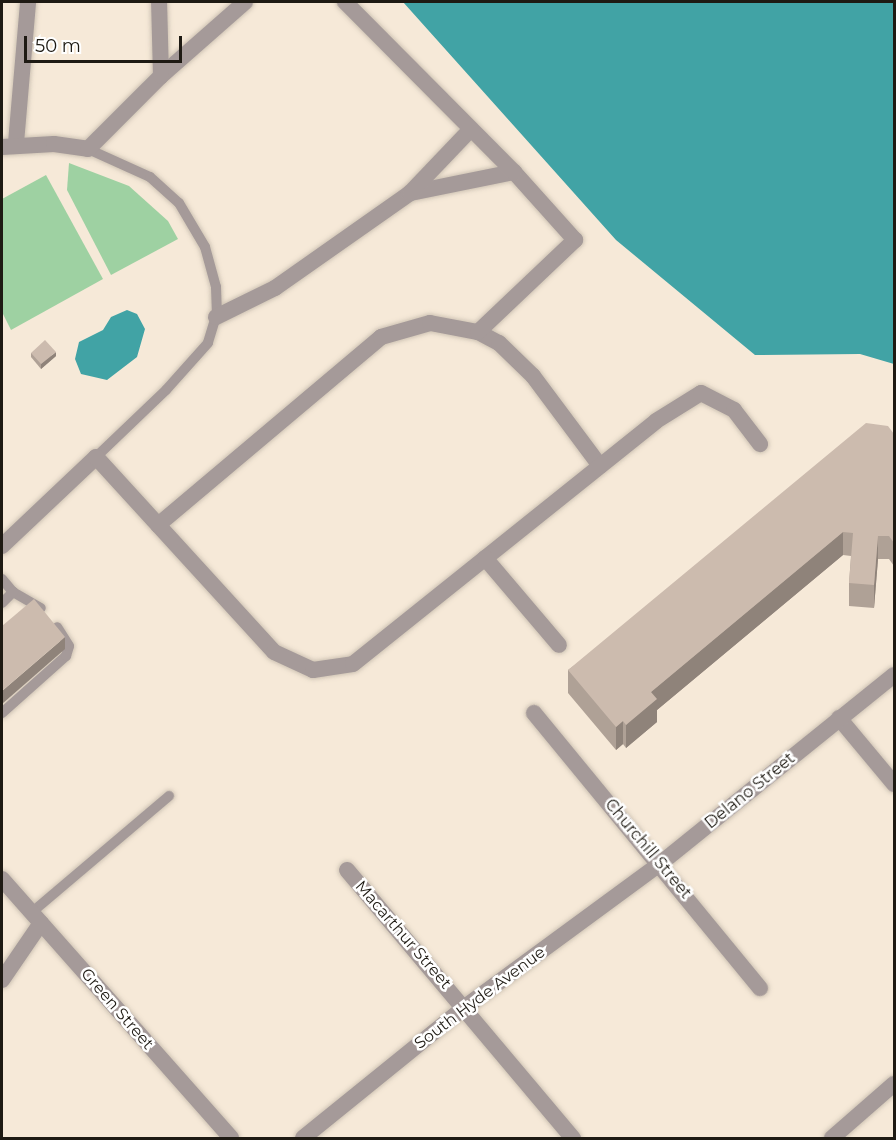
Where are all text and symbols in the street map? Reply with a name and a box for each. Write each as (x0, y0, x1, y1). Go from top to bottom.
scale bar (27, 24, 184, 62)
text: 50 m (35, 35, 81, 57)
street label: Delano Street (701, 749, 799, 833)
street label: Churchill Street (601, 795, 695, 903)
street label: Macarthur Street (351, 877, 455, 993)
street label: South Hyde Avenue (411, 943, 549, 1053)
street label: Green Street (77, 964, 157, 1054)

